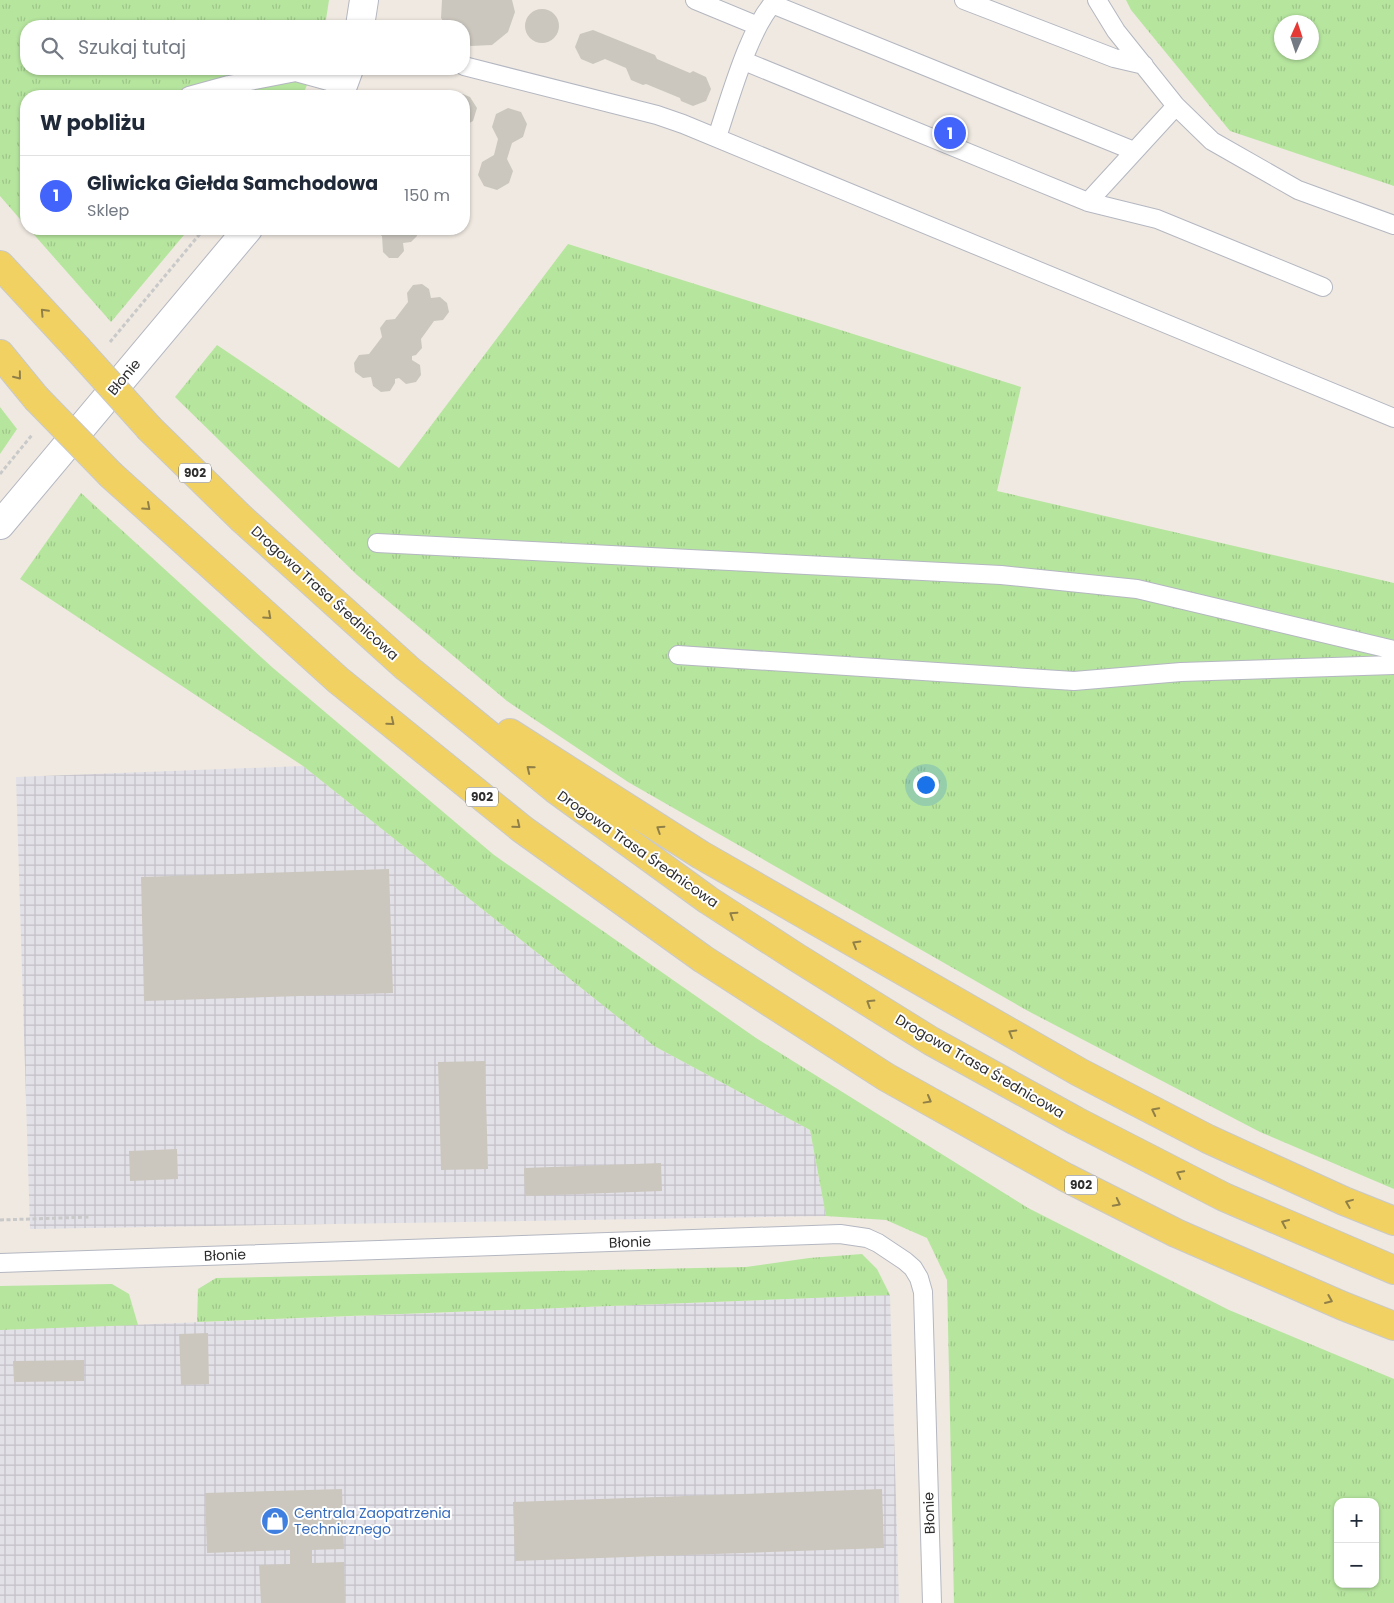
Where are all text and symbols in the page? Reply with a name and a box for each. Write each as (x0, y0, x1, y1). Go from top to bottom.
north arrow (1274, 15, 1319, 60)
search box (20, 20, 470, 75)
icon: search (38, 34, 66, 62)
text: Szukaj tutaj (78, 34, 186, 61)
text: W pobliżu (40, 108, 145, 137)
pin: 1 (934, 114, 966, 152)
text: Gliwicka Giełda Samchodowa (87, 170, 378, 197)
text: 1 (53, 184, 59, 207)
text: 150 m (404, 184, 450, 207)
text: Sklep (87, 199, 129, 222)
one-way arrow (41, 309, 50, 318)
street label: Błonie (103, 354, 145, 400)
one-way arrow (12, 370, 20, 379)
road number: 902 (179, 463, 211, 482)
one-way arrow (141, 502, 150, 511)
street label: Drogowa Trasa Średnicowa (247, 521, 403, 665)
one-way arrow (262, 610, 271, 619)
one-way arrow (385, 717, 394, 726)
one-way arrow (527, 766, 536, 775)
your location (913, 772, 939, 798)
street label: Drogowa Trasa Średnicowa (553, 786, 723, 912)
road number: 902 (466, 788, 498, 806)
one-way arrow (511, 819, 520, 828)
one-way arrow (656, 825, 665, 835)
one-way arrow (729, 912, 738, 922)
one-way arrow (852, 940, 861, 950)
one-way arrow (866, 999, 875, 1009)
street label: Drogowa Trasa Średnicowa (892, 1009, 1068, 1123)
one-way arrow (1008, 1030, 1017, 1040)
one-way arrow (923, 1094, 932, 1104)
one-way arrow (1151, 1107, 1160, 1117)
one-way arrow (1177, 1171, 1186, 1181)
road number: 902 (1065, 1176, 1097, 1194)
one-way arrow (1112, 1197, 1121, 1207)
one-way arrow (1345, 1199, 1354, 1210)
one-way arrow (1281, 1219, 1290, 1230)
street label: Błonie (609, 1231, 652, 1253)
street label: Błonie (204, 1244, 247, 1266)
one-way arrow (1324, 1293, 1333, 1304)
street label: Błonie (918, 1491, 940, 1534)
map controls (1334, 1498, 1379, 1588)
button: + (1334, 1498, 1379, 1543)
place label: Centrala Zaopatrzenia Technicznego (294, 1503, 451, 1539)
shop icon: Centrala Zaopatrzenia Technicznego (260, 1506, 290, 1536)
button: − (1334, 1543, 1379, 1588)

